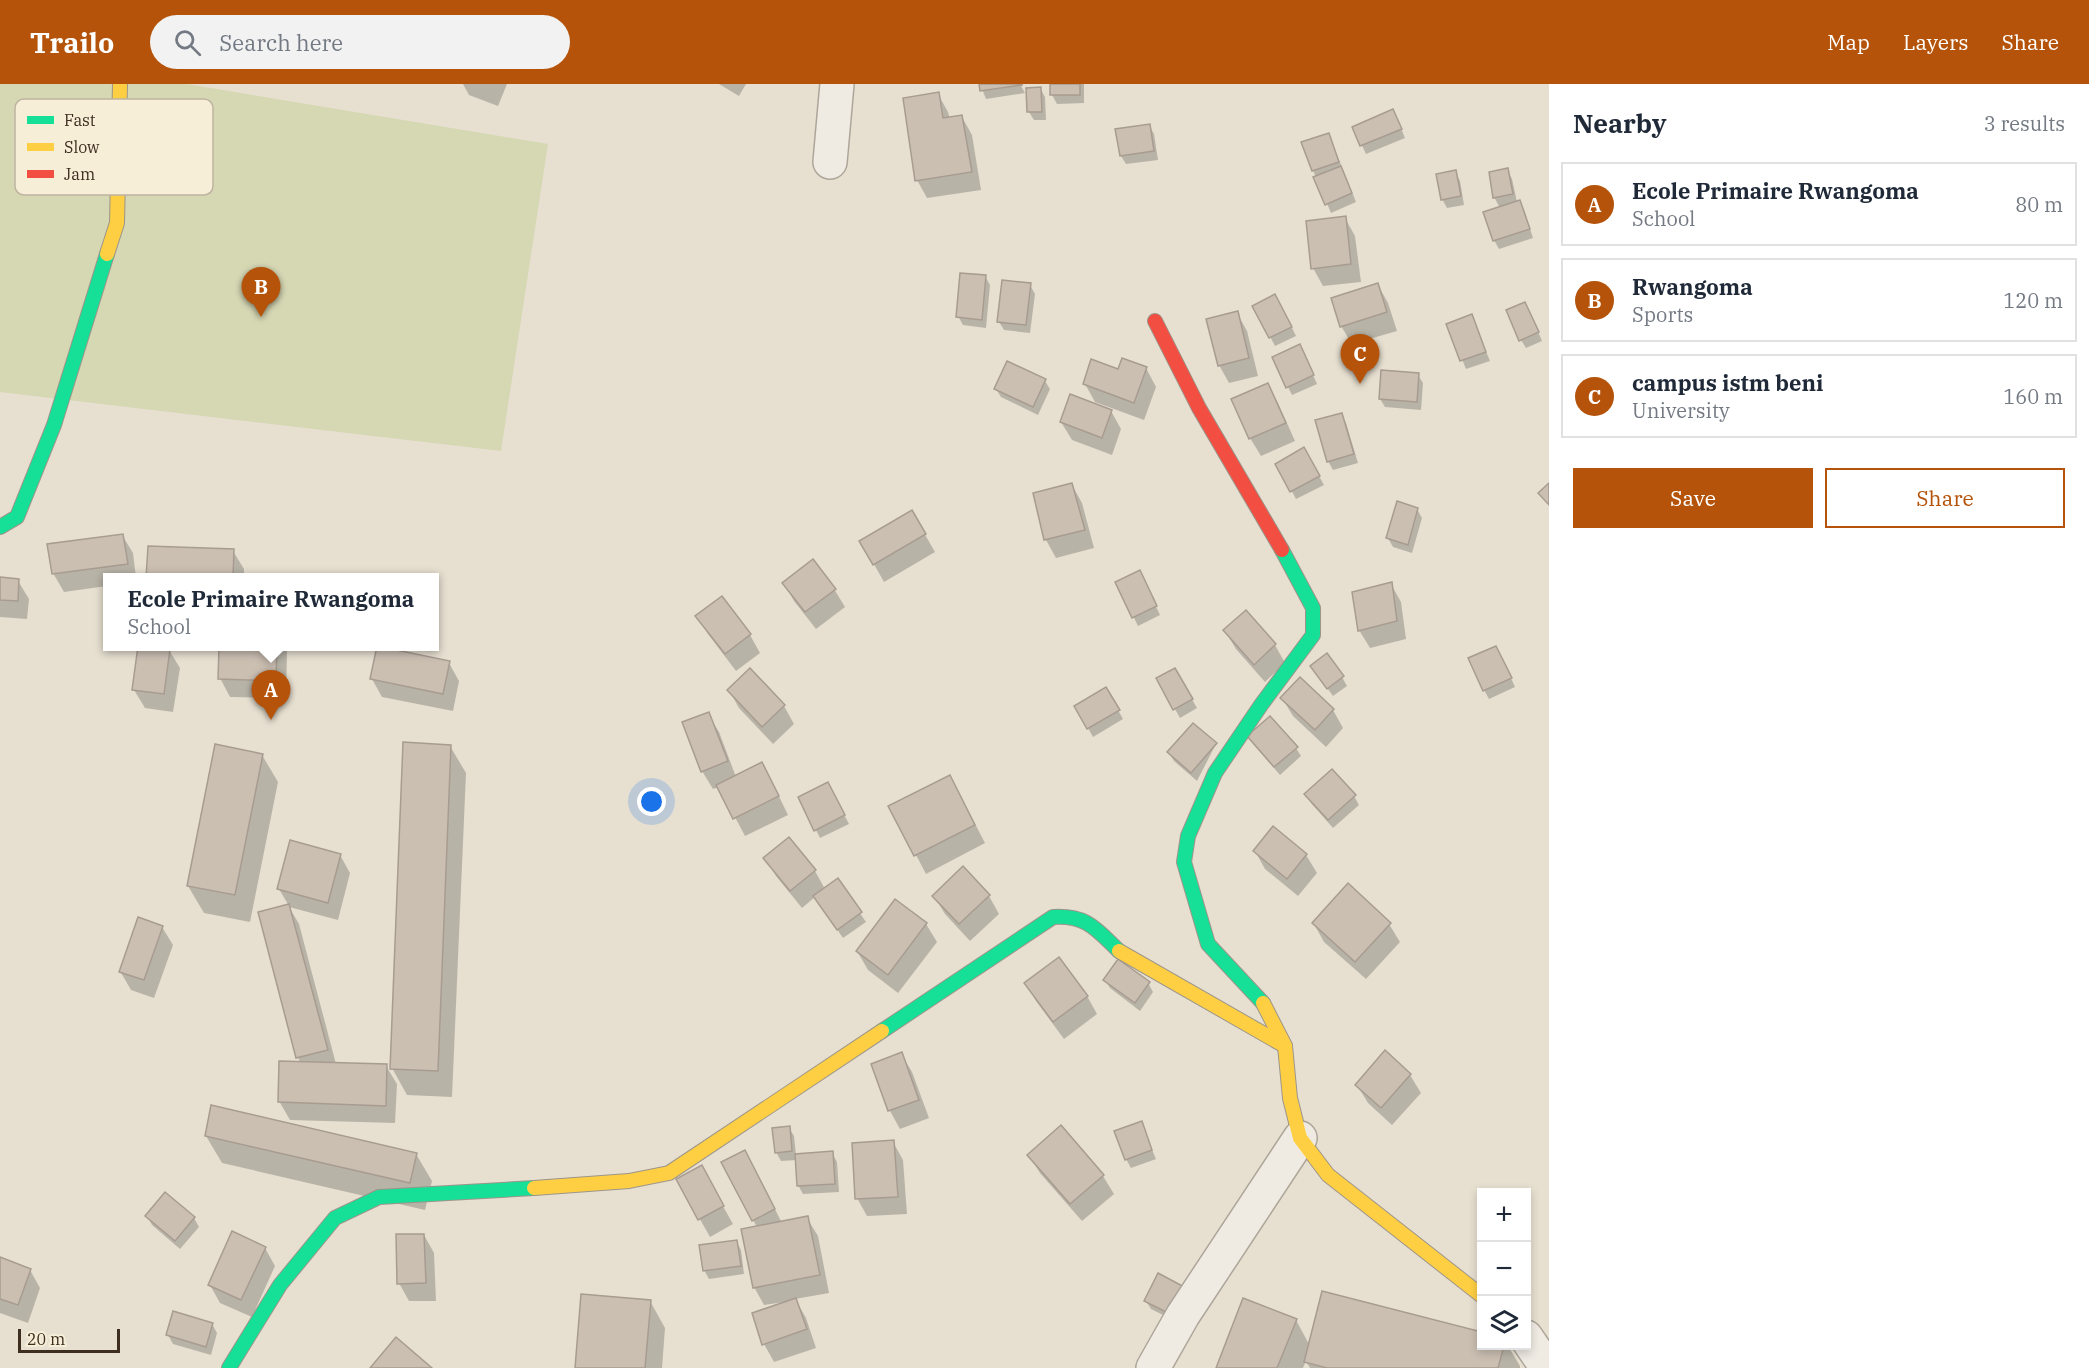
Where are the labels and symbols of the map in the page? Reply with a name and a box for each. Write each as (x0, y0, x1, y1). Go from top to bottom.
legend (15, 99, 213, 195)
text: Fast (64, 110, 96, 130)
text: Slow (64, 137, 100, 157)
text: Jam (64, 164, 95, 184)
pin: B (242, 268, 280, 317)
pin: C (1340, 334, 1380, 384)
pin: A (252, 670, 290, 720)
your location (637, 787, 666, 816)
scale bar (18, 1326, 120, 1354)

